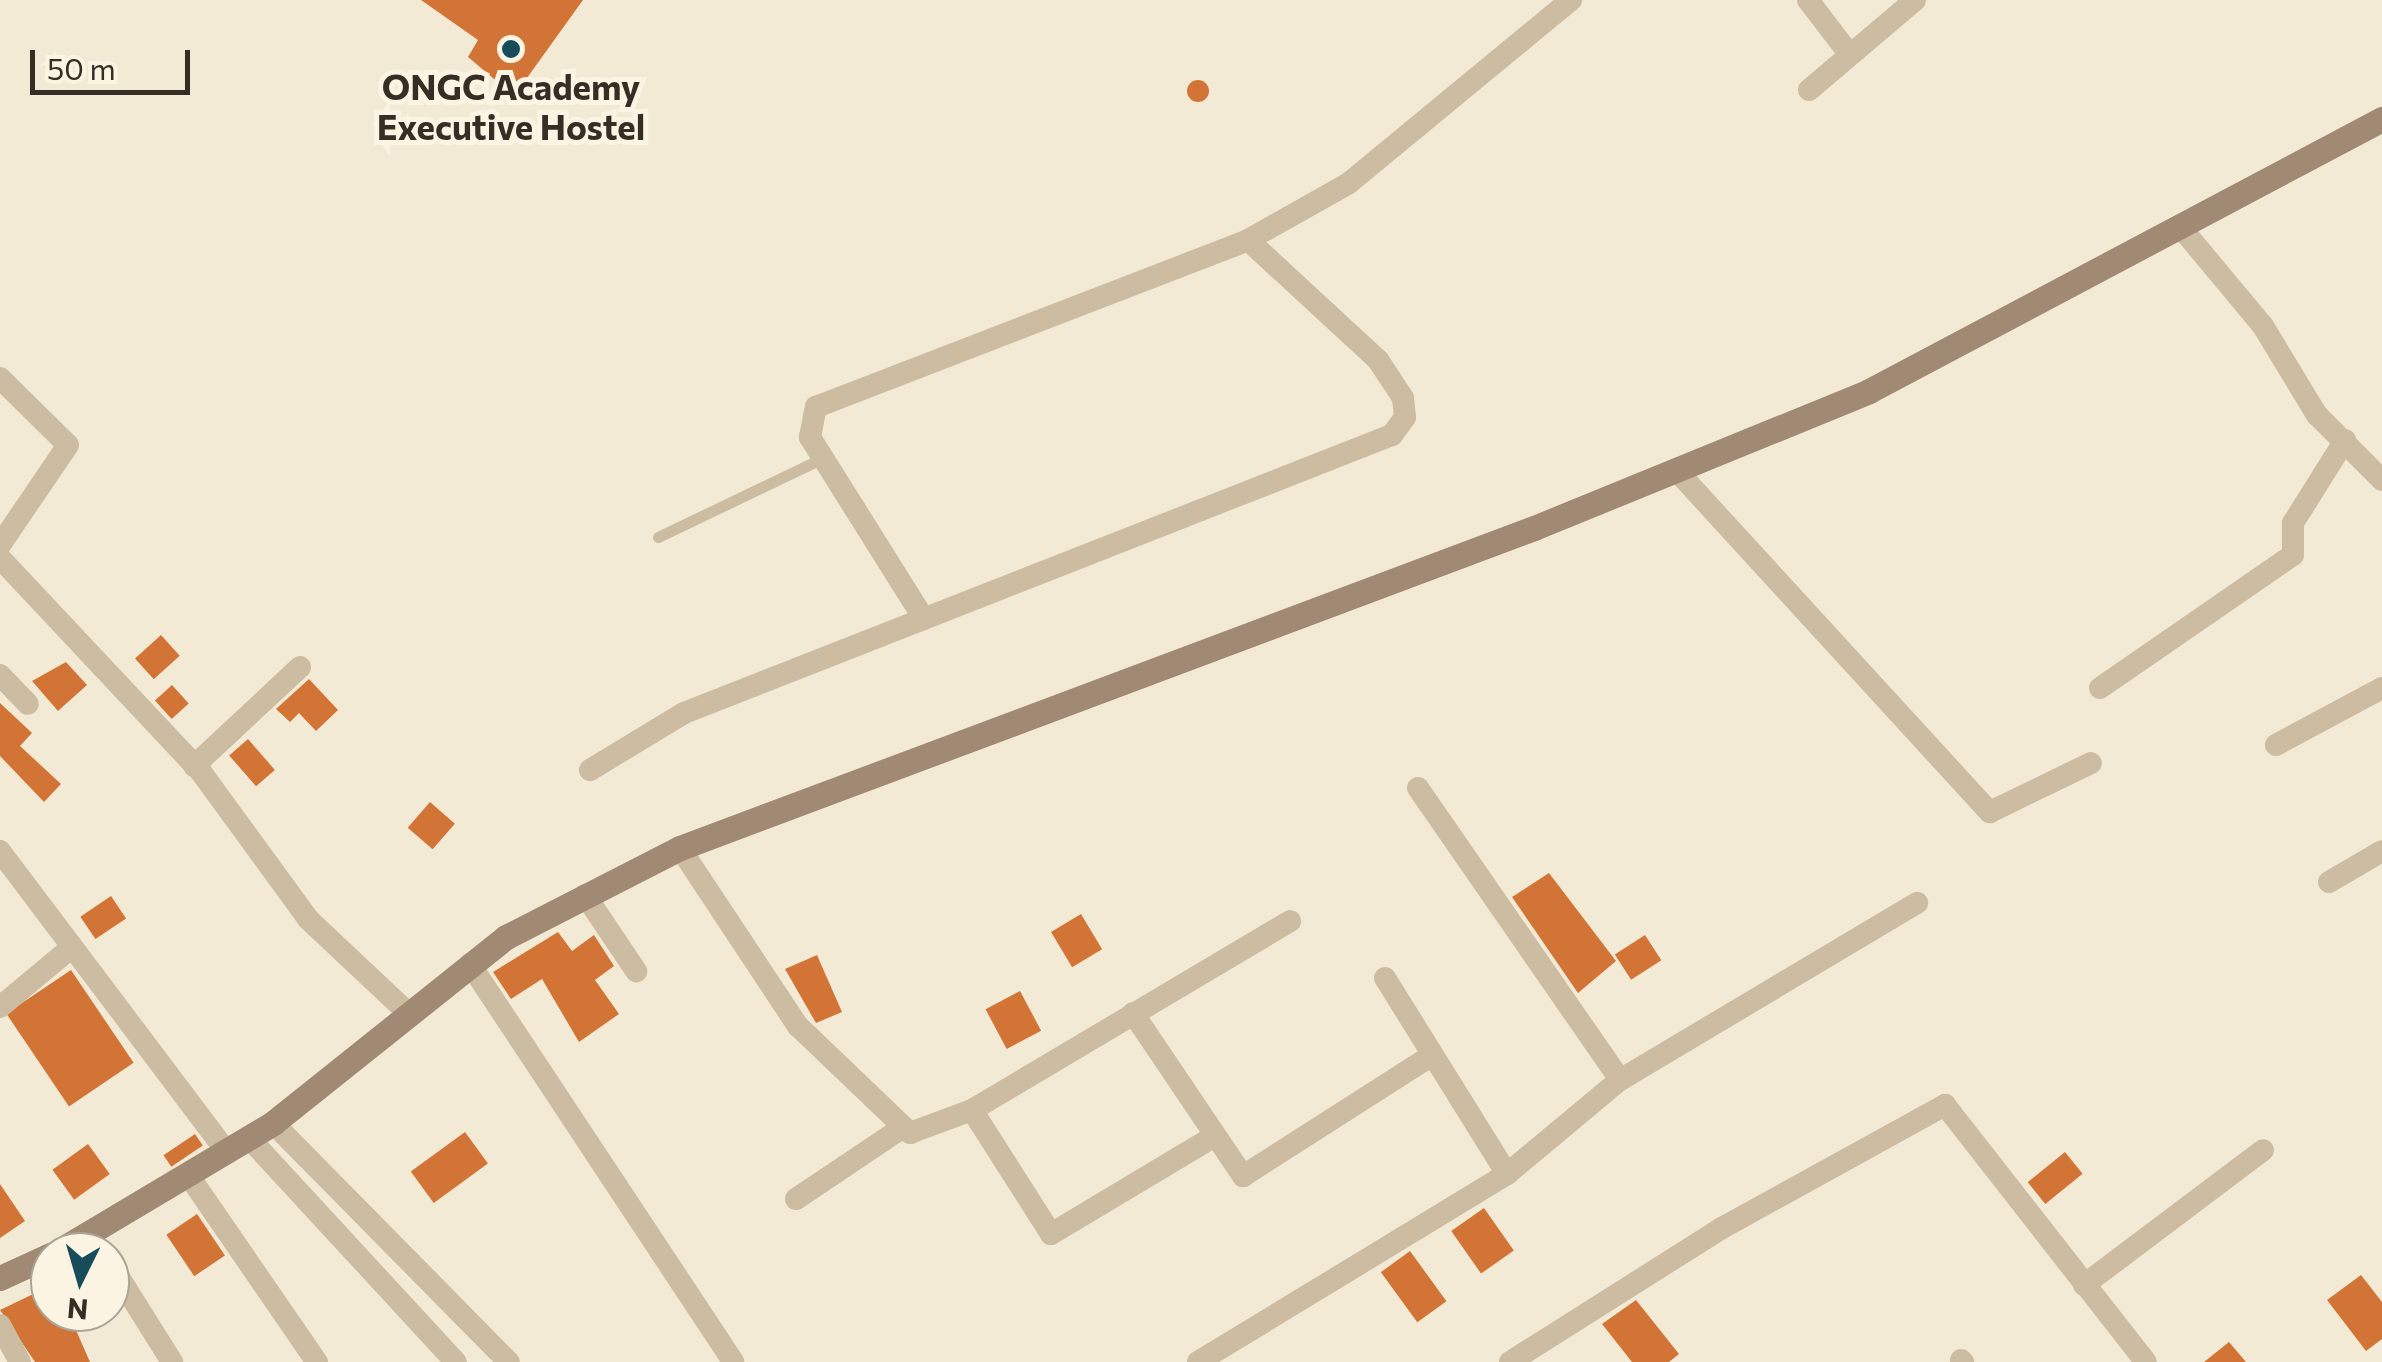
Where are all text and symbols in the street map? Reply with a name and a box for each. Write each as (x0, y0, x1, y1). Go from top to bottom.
scale bar (35, 30, 195, 92)
marker: ONGC Academy Executive Hostel (500, 38, 522, 60)
text: 50 m (47, 49, 116, 86)
place label: ONGC Academy Executive Hostel (377, 65, 645, 147)
north arrow (30, 1232, 130, 1332)
text: N (66, 1292, 90, 1328)

